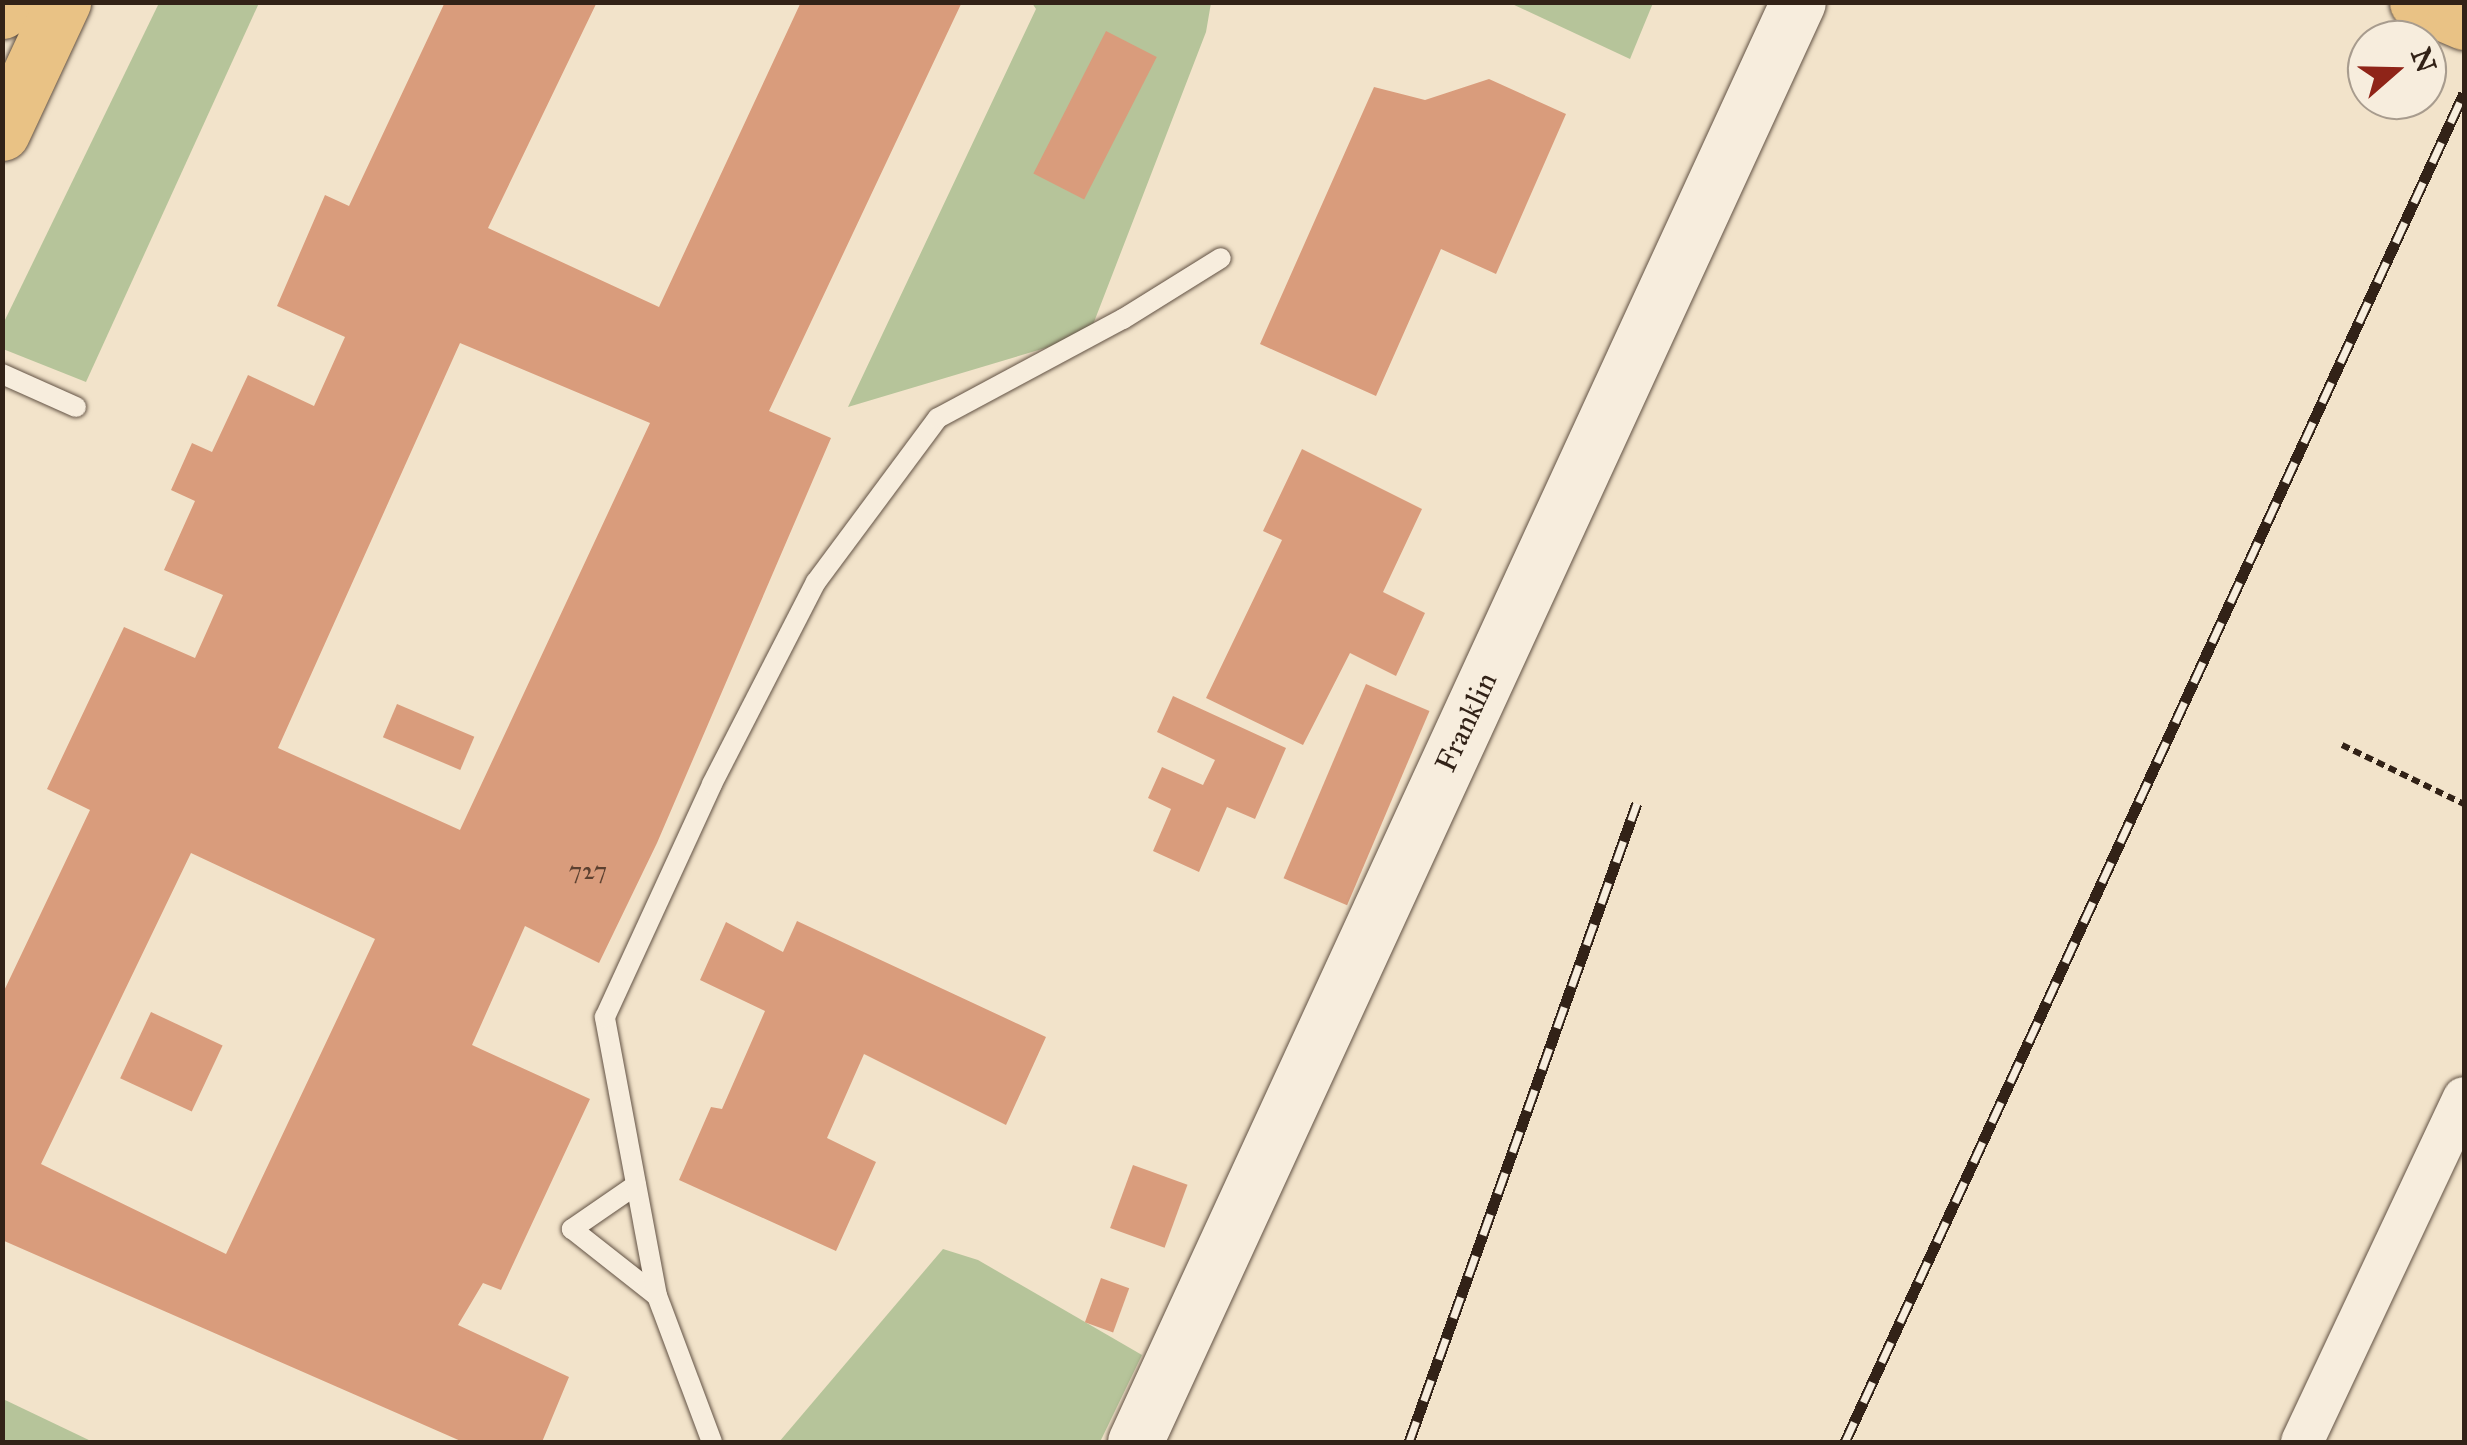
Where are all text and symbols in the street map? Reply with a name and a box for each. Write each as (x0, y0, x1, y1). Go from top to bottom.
north arrow (2347, 20, 2447, 120)
text: N (2403, 43, 2444, 77)
street label: Franklin (1427, 667, 1505, 777)
house number: 727 (569, 856, 607, 886)

